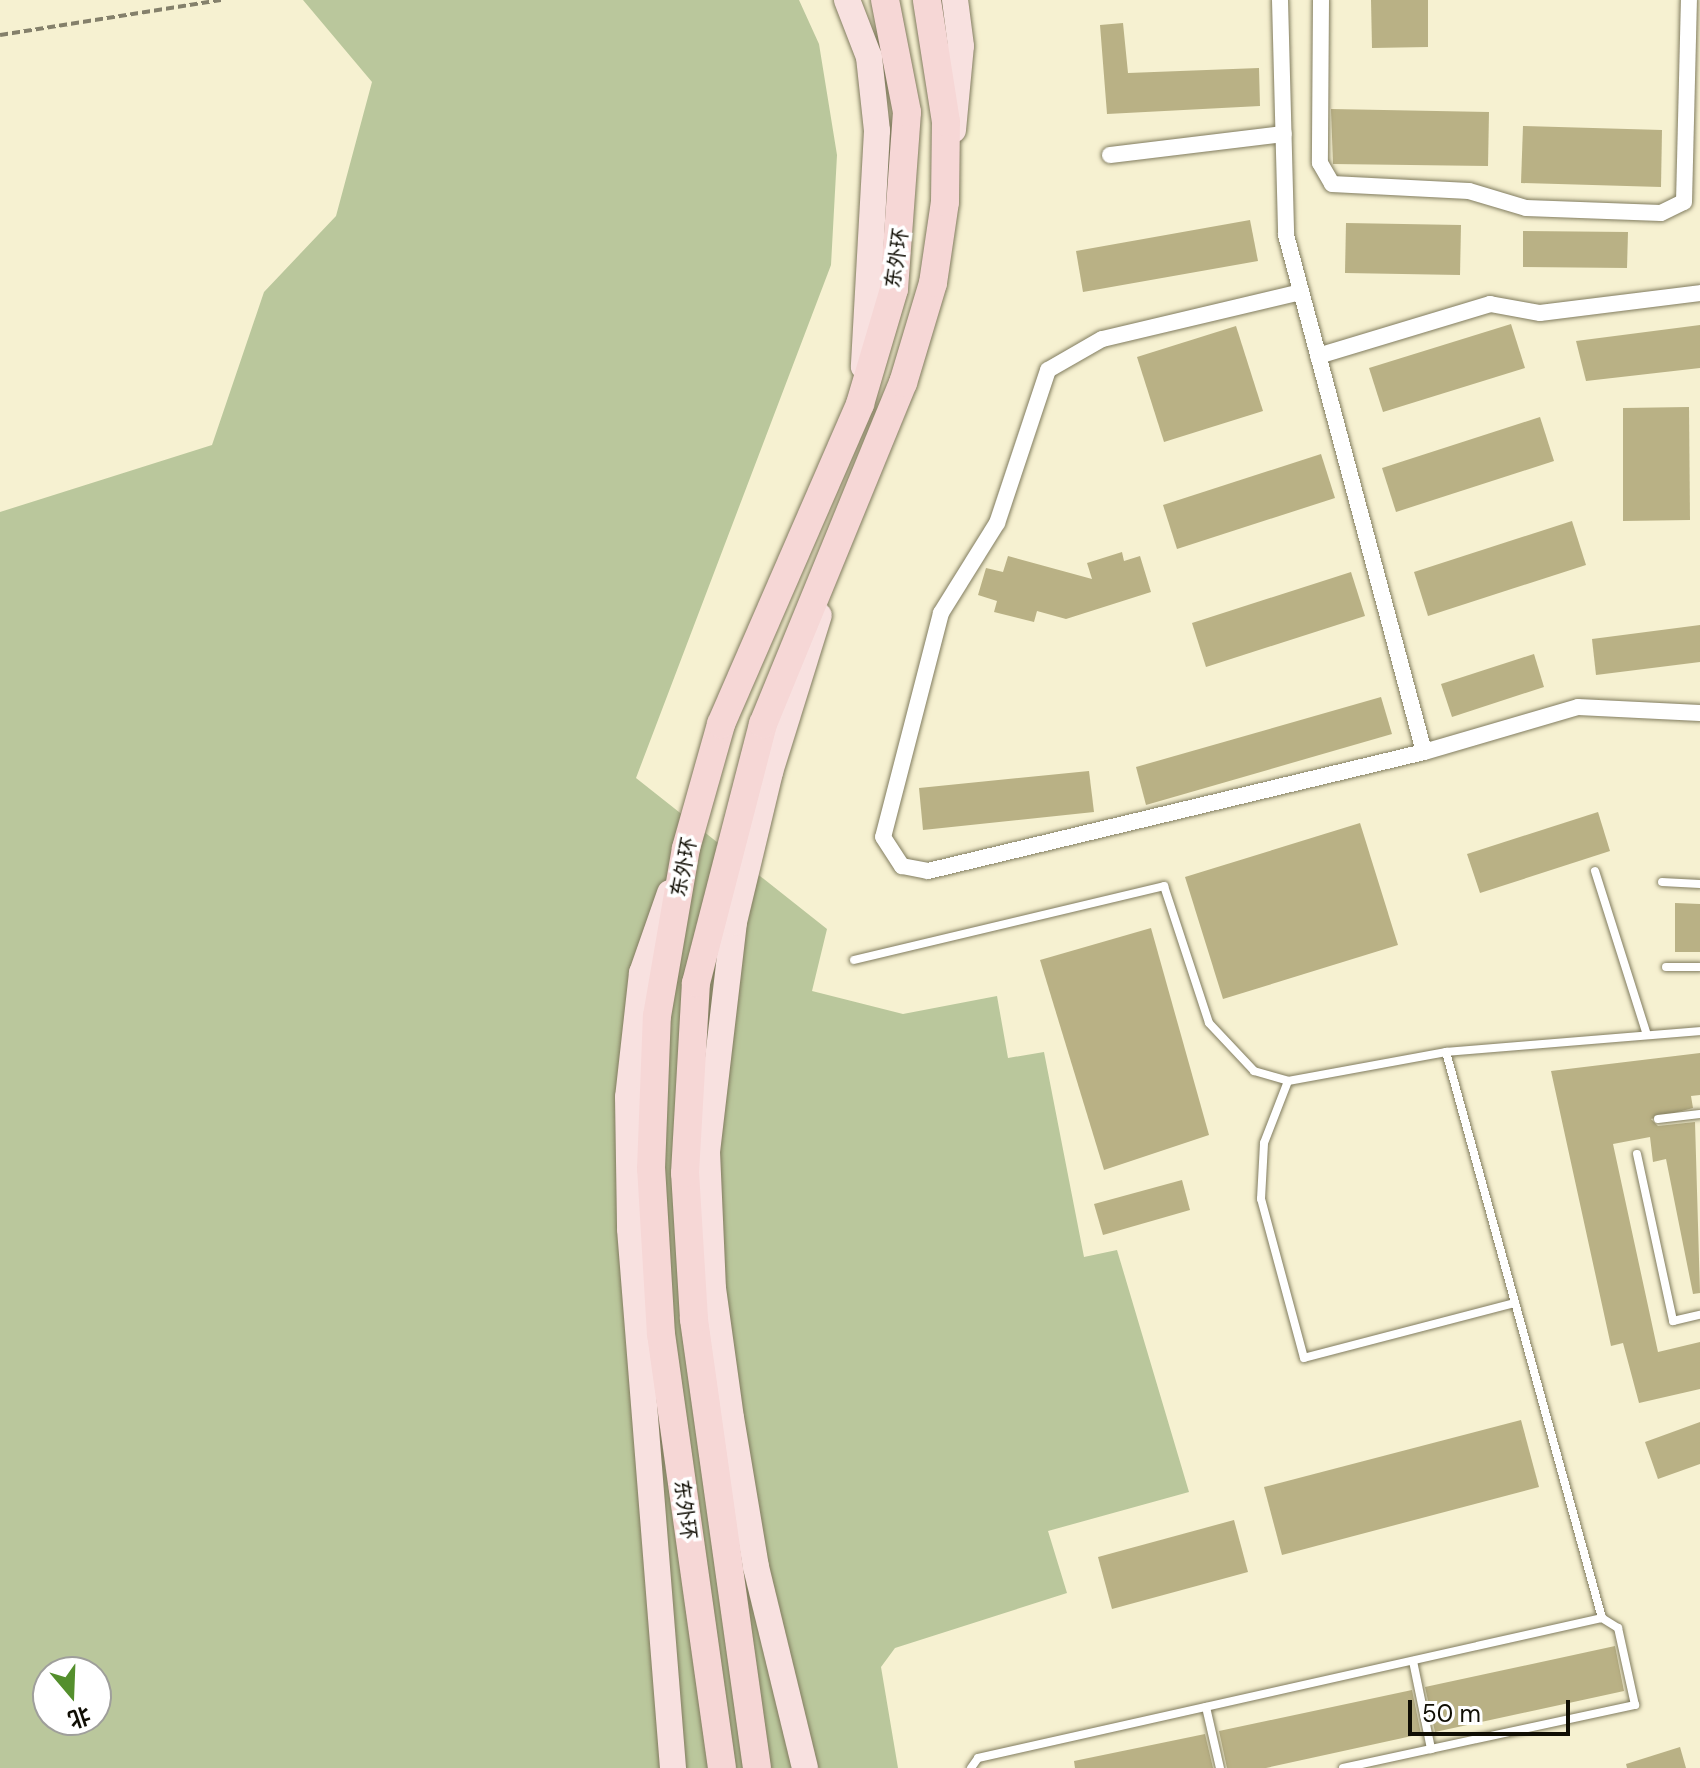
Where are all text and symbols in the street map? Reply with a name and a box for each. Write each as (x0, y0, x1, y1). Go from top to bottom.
street label: 东外环 (881, 227, 913, 289)
street label: 东外环 (666, 835, 702, 899)
street label: 东外环 (669, 1479, 701, 1541)
north arrow (32, 1656, 112, 1736)
scale bar (1412, 1684, 1574, 1734)
text: 50 m (1422, 1698, 1481, 1729)
text: 北 (64, 1700, 94, 1735)

